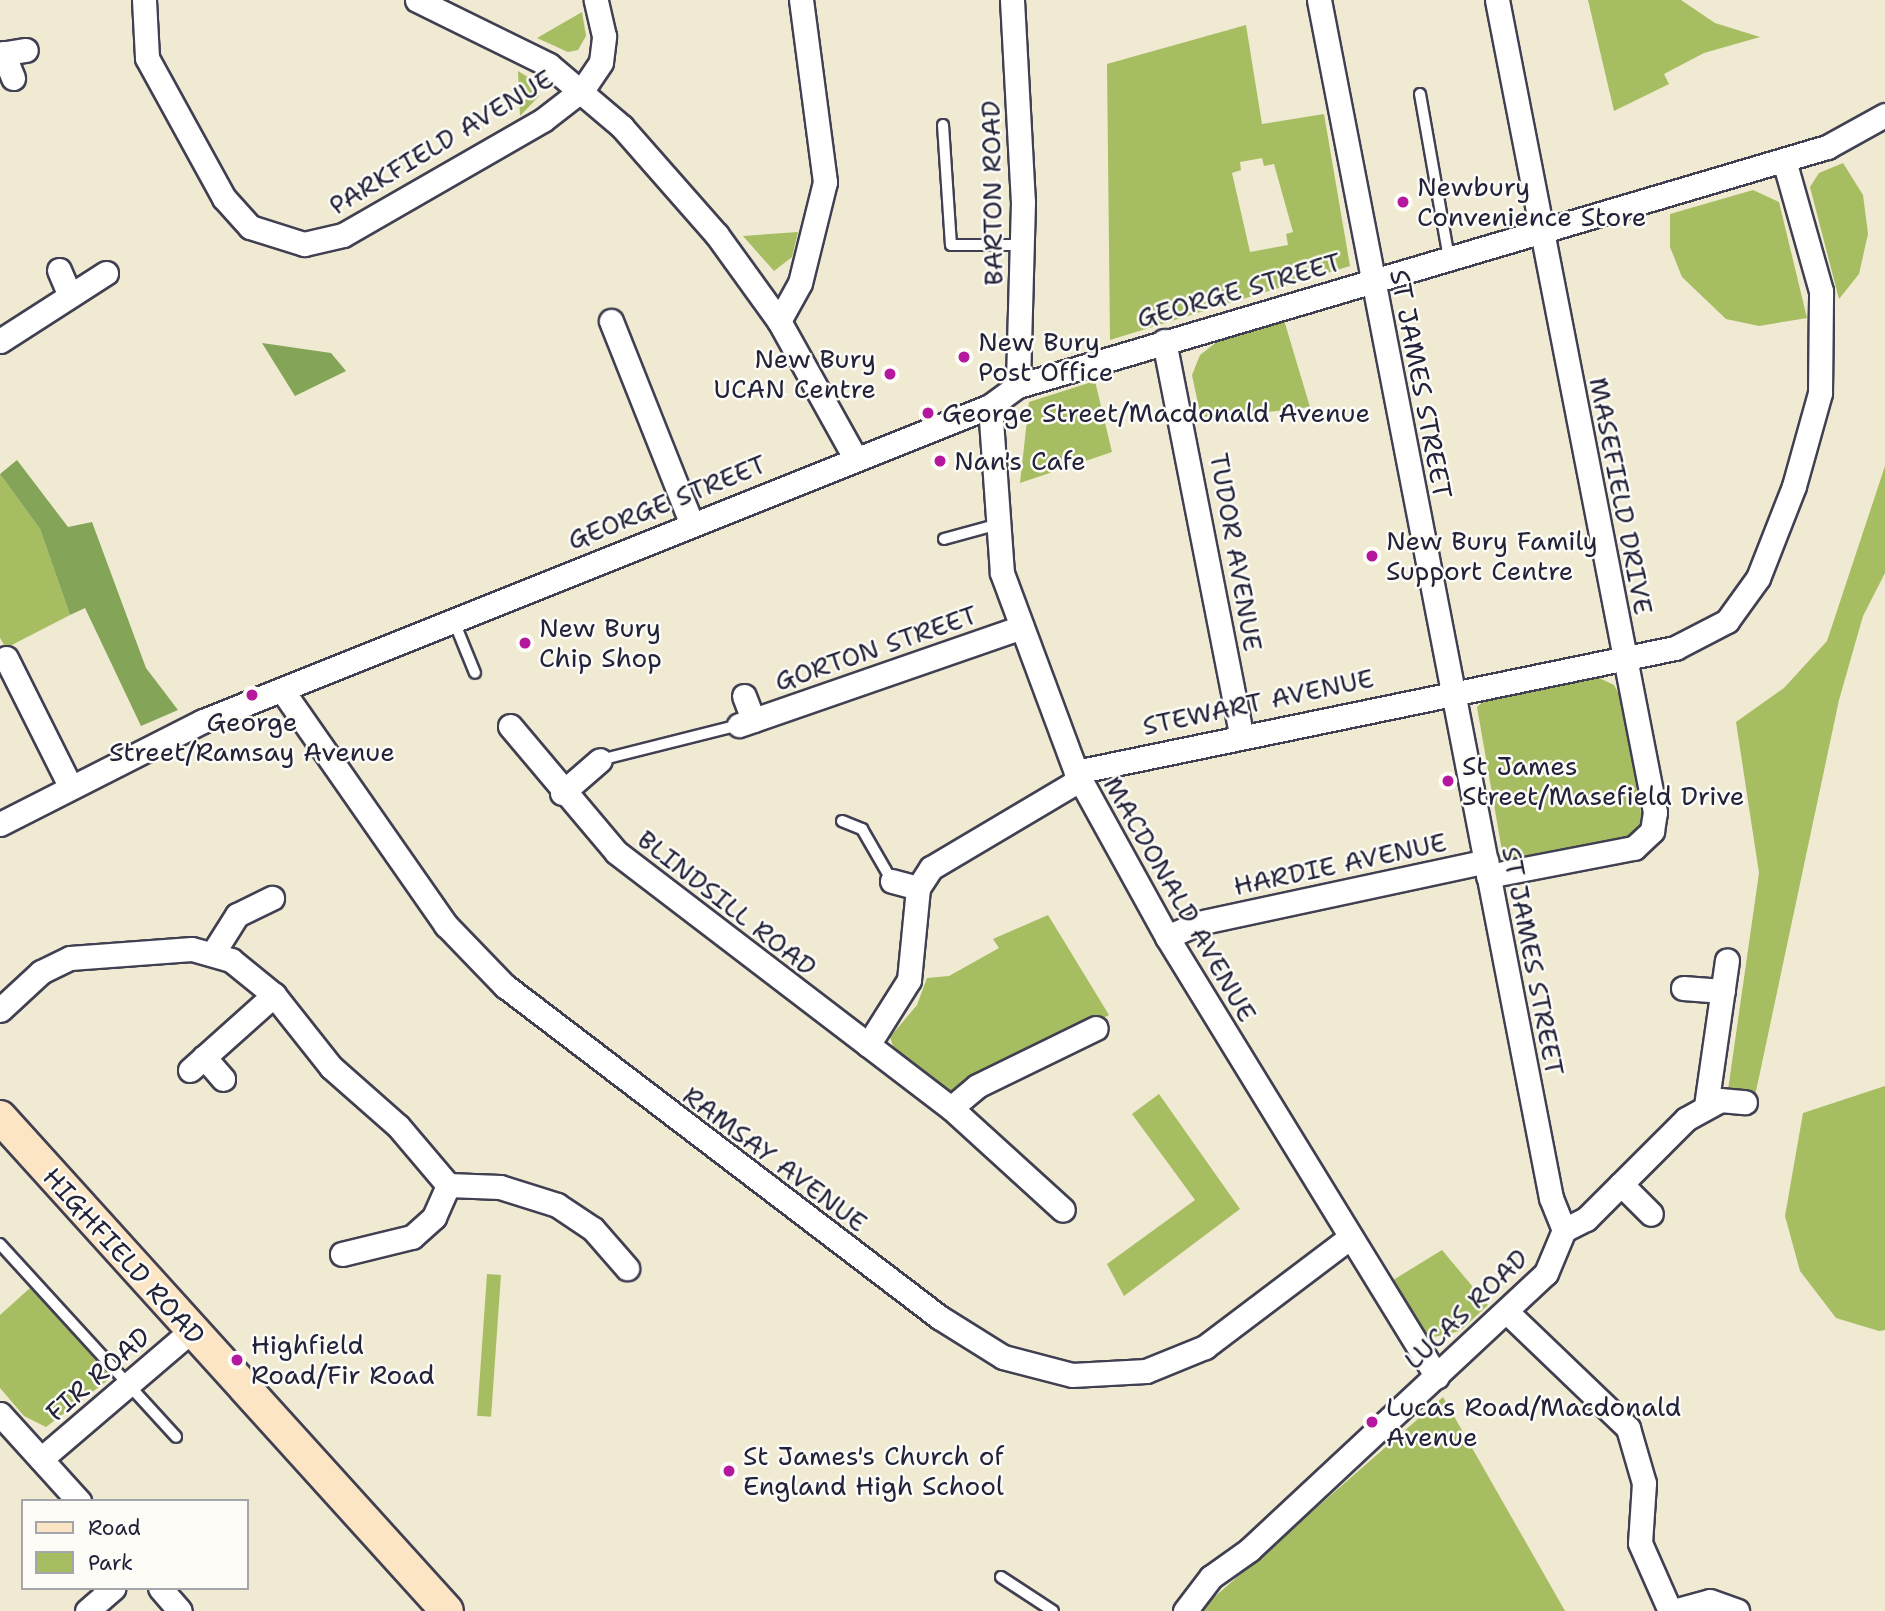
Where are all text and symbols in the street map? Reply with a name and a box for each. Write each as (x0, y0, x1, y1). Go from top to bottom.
street label: PARKFIELD AVENUE (323, 63, 559, 221)
street label: BARTON ROAD (975, 100, 1009, 286)
place label: Newbury Convenience Store (1417, 171, 1647, 232)
marker: Newbury Convenience Store (1395, 194, 1411, 210)
street label: GEORGE STREET (1133, 246, 1345, 334)
street label: ST JAMES STREET (1383, 267, 1459, 501)
place label: New Bury Post Office (978, 326, 1114, 388)
place label: New Bury UCAN Centre (714, 343, 876, 404)
marker: New Bury Post Office (956, 349, 972, 365)
marker: New Bury UCAN Centre (882, 366, 898, 382)
street label: MASEFIELD DRIVE (1583, 375, 1659, 617)
place label: George Street/Macdonald Avenue (942, 397, 1370, 429)
marker: George Street/Macdonald Avenue (920, 405, 936, 421)
place label: Nan's Cafe (954, 445, 1086, 477)
street label: GEORGE STREET (563, 448, 771, 556)
street label: TUDOR AVENUE (1203, 450, 1269, 654)
marker: Nan's Cafe (932, 453, 948, 469)
place label: New Bury Family Support Centre (1386, 525, 1598, 586)
marker: New Bury Family Support Centre (1364, 548, 1380, 564)
street label: GORTON STREET (771, 599, 981, 697)
place label: New Bury Chip Shop (539, 612, 662, 674)
marker: New Bury Chip Shop (517, 635, 533, 651)
street label: STEWART AVENUE (1140, 662, 1376, 742)
marker: George Street/Ramsay Avenue (244, 687, 260, 703)
place label: George Street/Ramsay Avenue (109, 706, 395, 768)
place label: St James Street/Masefield Drive (1462, 750, 1745, 812)
street label: MACDONALD AVENUE (1097, 771, 1263, 1027)
marker: St James Street/Masefield Drive (1440, 773, 1456, 789)
street label: BLINDSILL ROAD (631, 823, 823, 983)
street label: HARDIE AVENUE (1231, 826, 1449, 902)
street label: ST JAMES STREET (1495, 844, 1571, 1078)
street label: RAMSAY AVENUE (677, 1080, 873, 1238)
street label: HIGHFIELD ROAD (37, 1161, 211, 1351)
street label: LUCAS ROAD (1398, 1242, 1534, 1376)
street label: FIR ROAD (40, 1320, 156, 1428)
place label: Highfield Road/Fir Road (251, 1329, 435, 1390)
marker: Highfield Road/Fir Road (229, 1352, 245, 1368)
place label: Lucas Road/Macdonald Avenue (1386, 1391, 1681, 1452)
marker: Lucas Road/Macdonald Avenue (1364, 1414, 1380, 1430)
place label: St James's Church of England High School (743, 1440, 1004, 1502)
marker: St James's Church of England High School (721, 1463, 737, 1479)
legend (21, 1499, 248, 1590)
text: Road (88, 1514, 141, 1542)
text: Park (88, 1549, 133, 1577)

